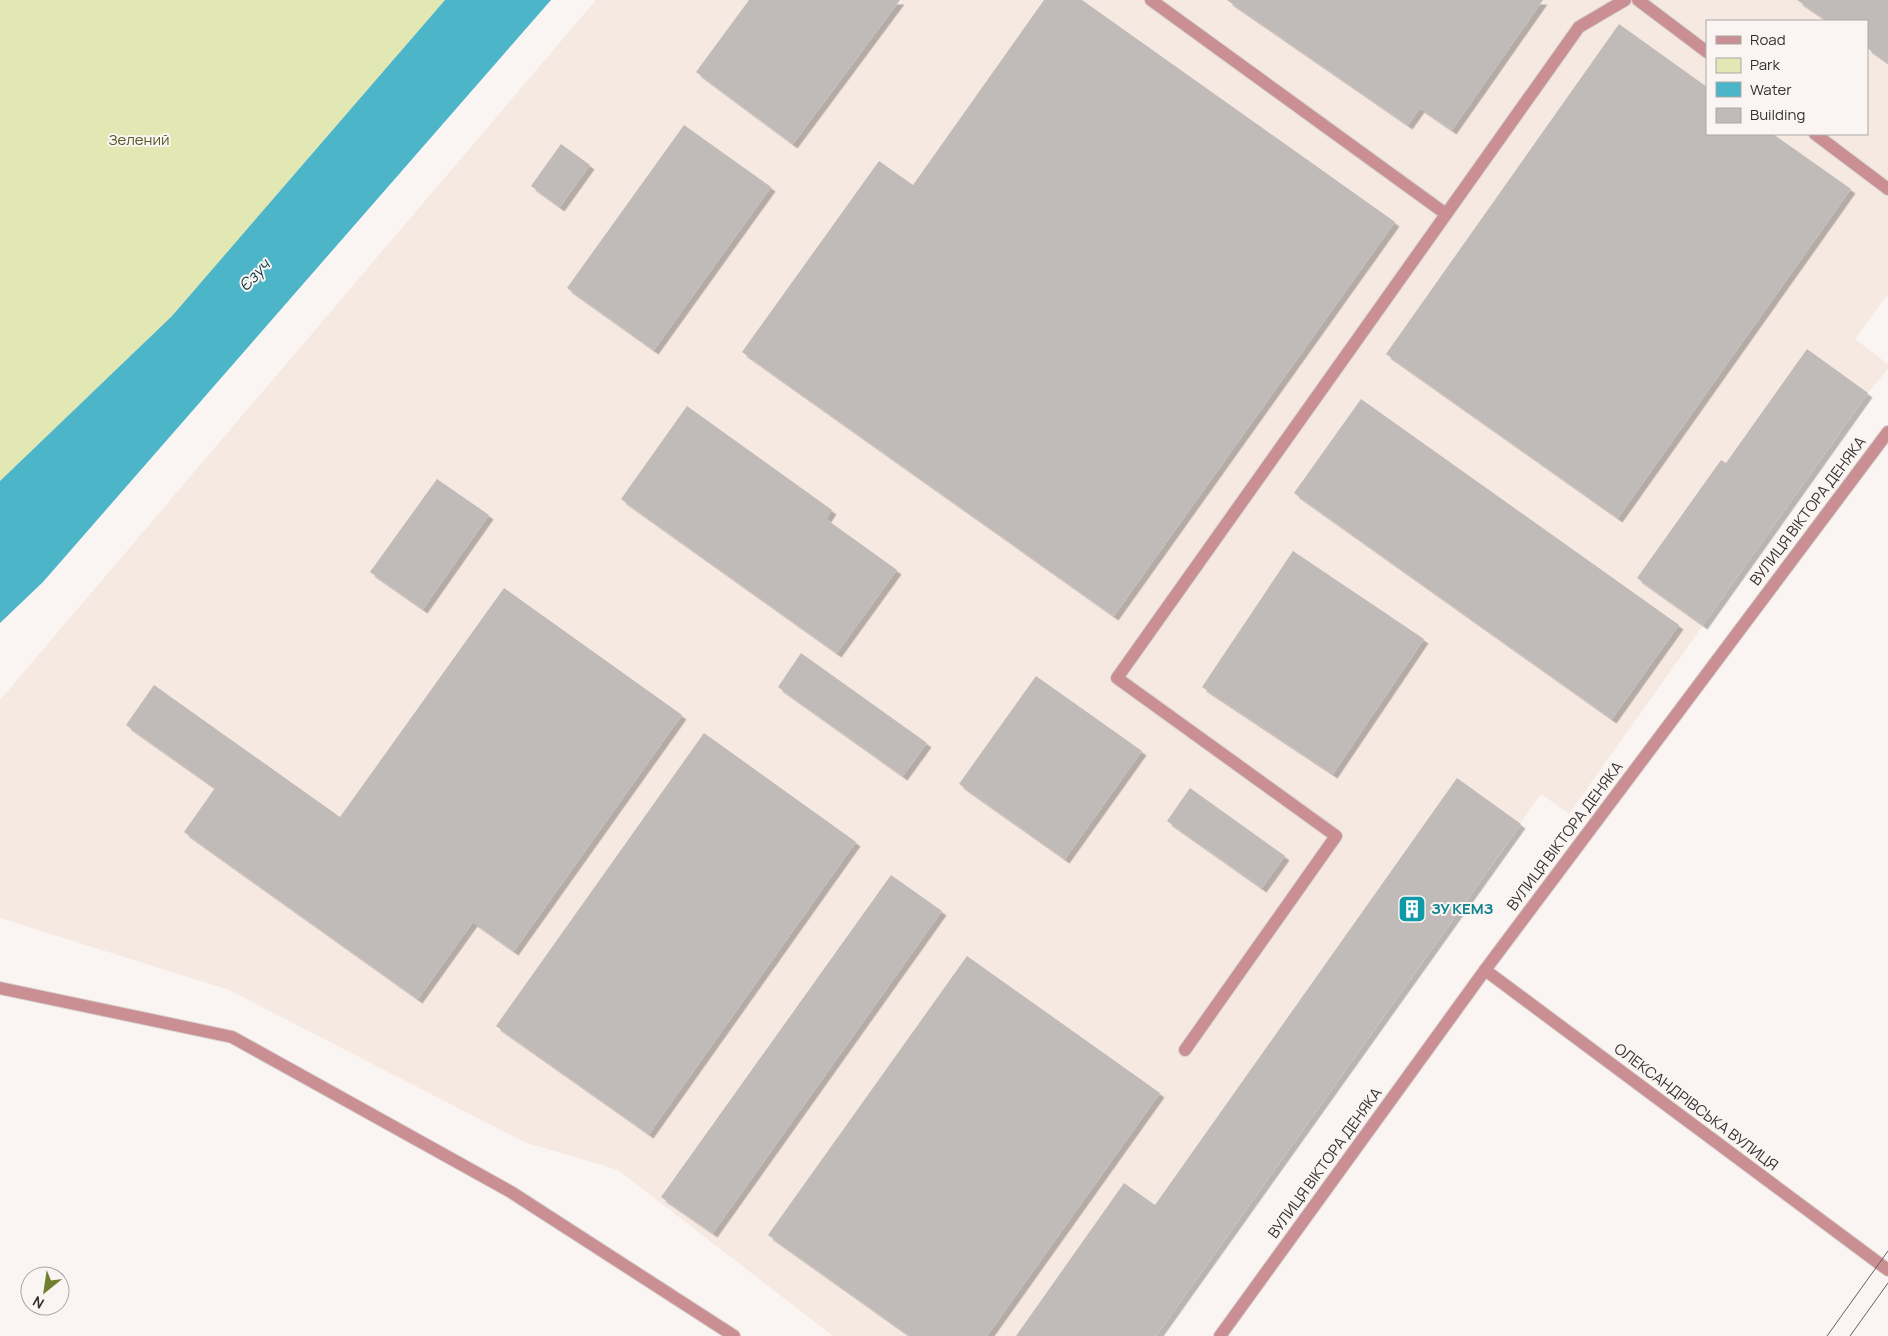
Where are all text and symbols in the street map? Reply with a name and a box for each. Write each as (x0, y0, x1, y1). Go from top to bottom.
legend (1706, 20, 1868, 135)
text: Road (1750, 29, 1786, 50)
text: Park (1750, 54, 1780, 75)
text: Water (1750, 79, 1792, 100)
text: Building (1750, 104, 1805, 125)
park label: Зелений (108, 129, 170, 150)
water label: Єзуч (233, 253, 275, 296)
street label: ВУЛИЦЯ ВІКТОРА ДЕНЯКА (1745, 432, 1871, 589)
street label: ВУЛИЦЯ ВІКТОРА ДЕНЯКА (1502, 757, 1628, 914)
building icon: ЗУ КЕМЗ (1397, 894, 1427, 924)
place label: ЗУ КЕМЗ (1431, 898, 1494, 919)
street label: ОЛЕКСАНДРІВСЬКА ВУЛИЦЯ (1610, 1038, 1783, 1175)
street label: ВУЛИЦЯ ВІКТОРА ДЕНЯКА (1263, 1083, 1387, 1242)
north arrow (20, 1266, 70, 1316)
text: N (29, 1292, 47, 1313)

